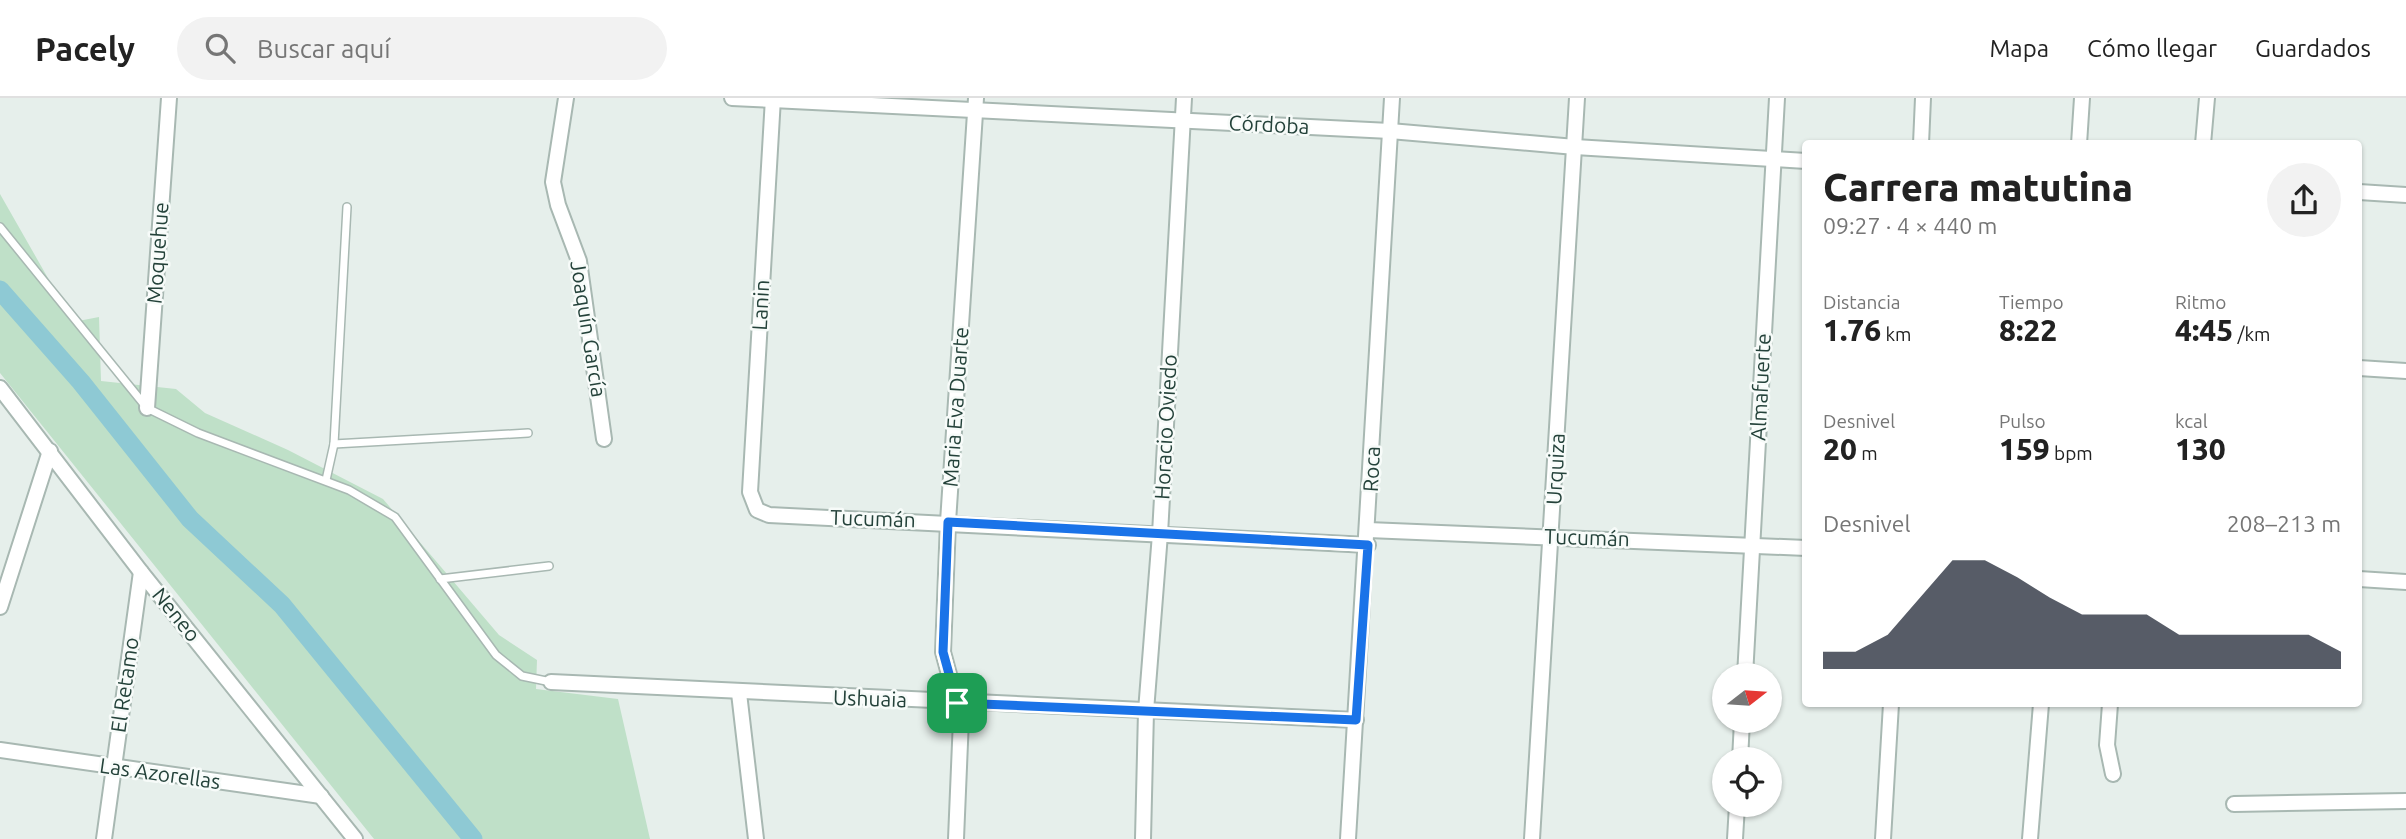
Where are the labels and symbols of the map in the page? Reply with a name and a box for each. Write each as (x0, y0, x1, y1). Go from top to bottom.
street label: Córdoba (1228, 110, 1310, 138)
street label: Moquehue (141, 201, 173, 305)
street label: Joaquín García (566, 259, 612, 399)
street label: Lanin (747, 279, 773, 331)
street label: Maria Eva Duarte (937, 326, 973, 488)
street label: Almafuerte (1745, 333, 1775, 441)
street label: Horacio Oviedo (1149, 354, 1181, 500)
street label: Urquiza (1541, 432, 1569, 506)
street label: Roca (1358, 445, 1384, 492)
street label: Tucumán (830, 505, 916, 531)
street label: Tucumán (1544, 524, 1630, 550)
street label: Neneo (148, 583, 206, 646)
street label: El Retamo (105, 636, 143, 734)
north arrow (1712, 663, 1782, 733)
pin (927, 673, 987, 733)
street label: Ushuaia (833, 685, 908, 711)
street label: Las Azorellas (98, 753, 222, 793)

